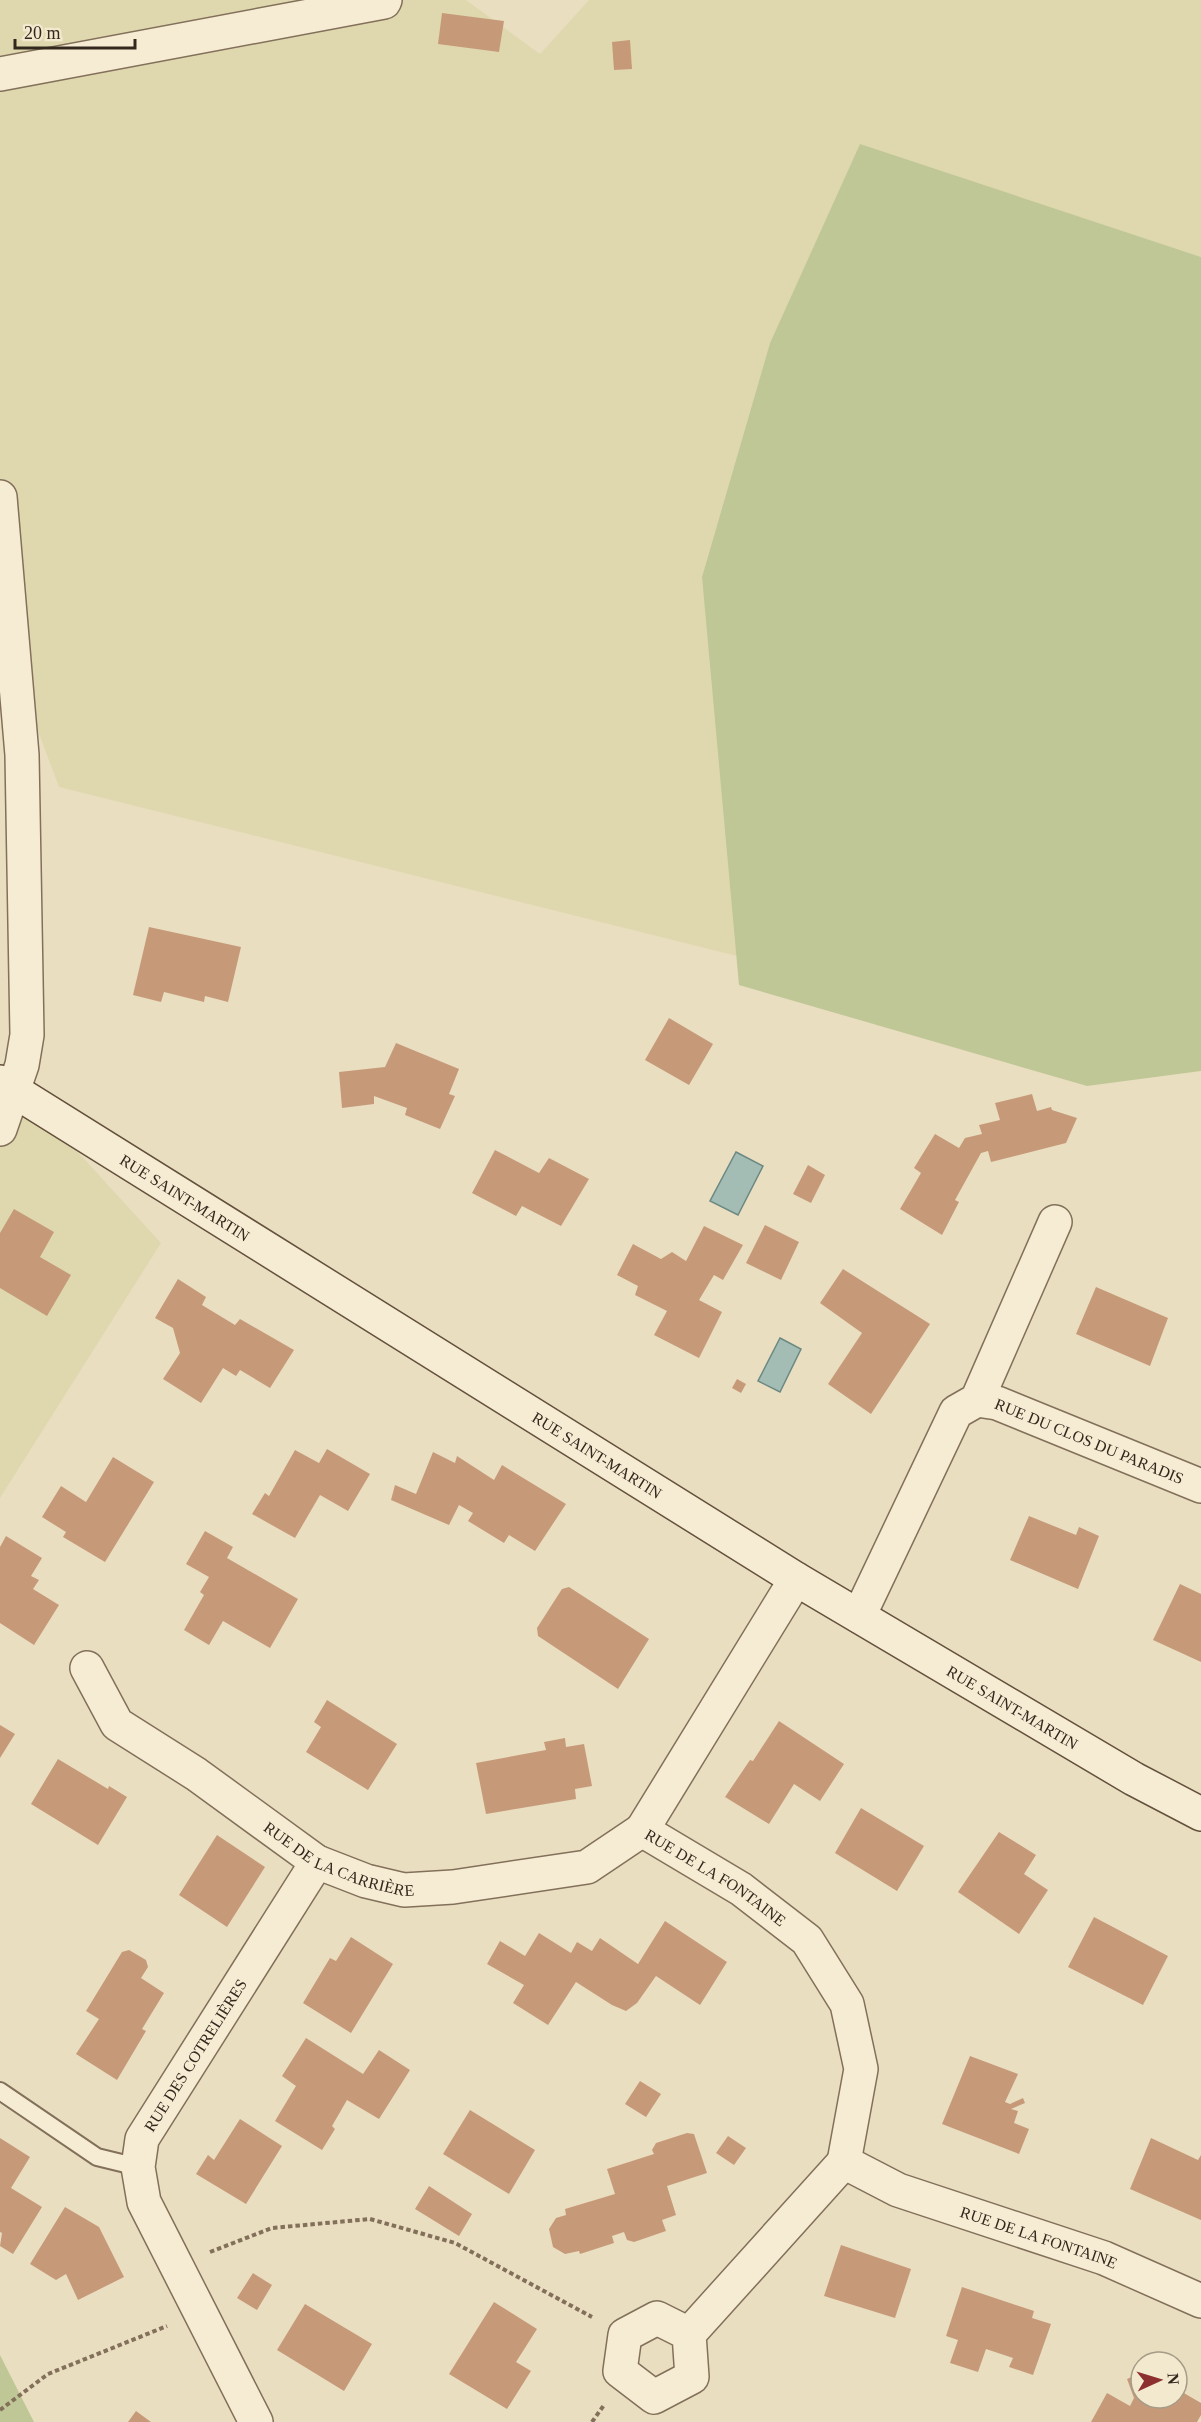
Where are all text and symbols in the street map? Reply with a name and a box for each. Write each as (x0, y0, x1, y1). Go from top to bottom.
scale bar (15, 12, 135, 50)
text: 20 m (24, 23, 61, 43)
street label: RUE SAINT-MARTIN (117, 1151, 253, 1244)
street label: RUE DU CLOS DU PARADIS (993, 1395, 1186, 1487)
street label: RUE SAINT-MARTIN (529, 1408, 665, 1502)
street label: RUE SAINT-MARTIN (944, 1662, 1081, 1753)
street label: RUE DE LA CARRIÈRE (261, 1818, 415, 1898)
street label: RUE DE LA FONTAINE (642, 1825, 789, 1929)
street label: RUE DES COTRELIÈRES (141, 1976, 250, 2134)
street label: RUE DE LA FONTAINE (958, 2203, 1120, 2271)
north arrow (1129, 2350, 1189, 2410)
text: N (1165, 2373, 1182, 2386)

